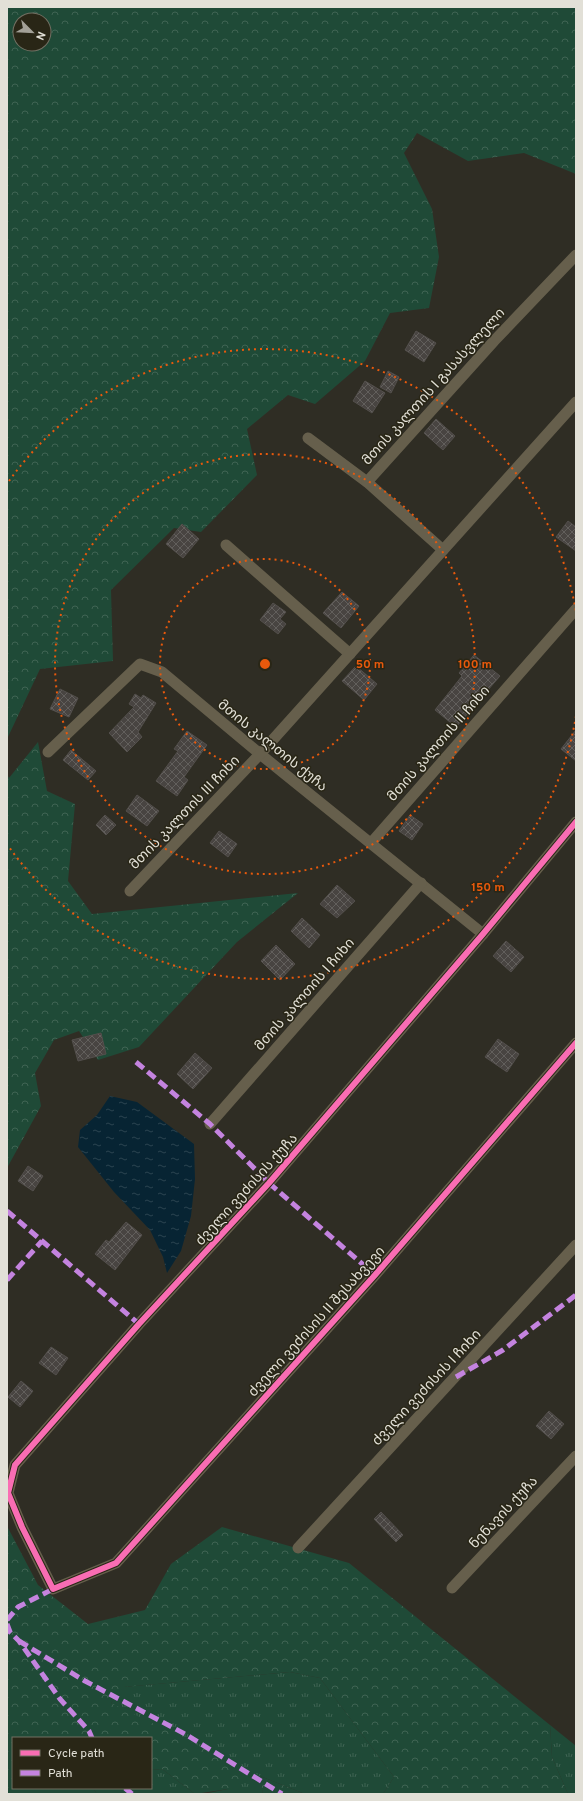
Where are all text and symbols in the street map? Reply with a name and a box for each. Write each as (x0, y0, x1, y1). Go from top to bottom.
north arrow (12, 12, 52, 52)
text: N (32, 29, 48, 42)
street label: მთის კალთის I გასასვლელი (359, 305, 509, 469)
centre of rings (258, 657, 272, 671)
text: 50 m (356, 657, 384, 673)
text: 100 m (458, 657, 492, 673)
street label: მთის კალთის II ჩიხი (384, 683, 494, 805)
street label: მთის კალთის ქუჩა (214, 697, 330, 796)
street label: მთის კალთის III ჩიხი (126, 753, 244, 873)
text: 150 m (471, 880, 505, 896)
street label: მთის კალთის I ჩიხი (252, 935, 359, 1055)
street label: ძველი ვეძისის ქუჩა (192, 1130, 302, 1250)
street label: ძველი ვეძისის II შესახვევი (245, 1243, 389, 1401)
street label: ძველი ვეძისის I ჩიხი (369, 1327, 485, 1450)
street label: ნენავის ქუჩა (466, 1473, 542, 1553)
legend (12, 1737, 152, 1789)
text: Cycle path (48, 1746, 105, 1762)
text: Path (48, 1766, 73, 1782)

